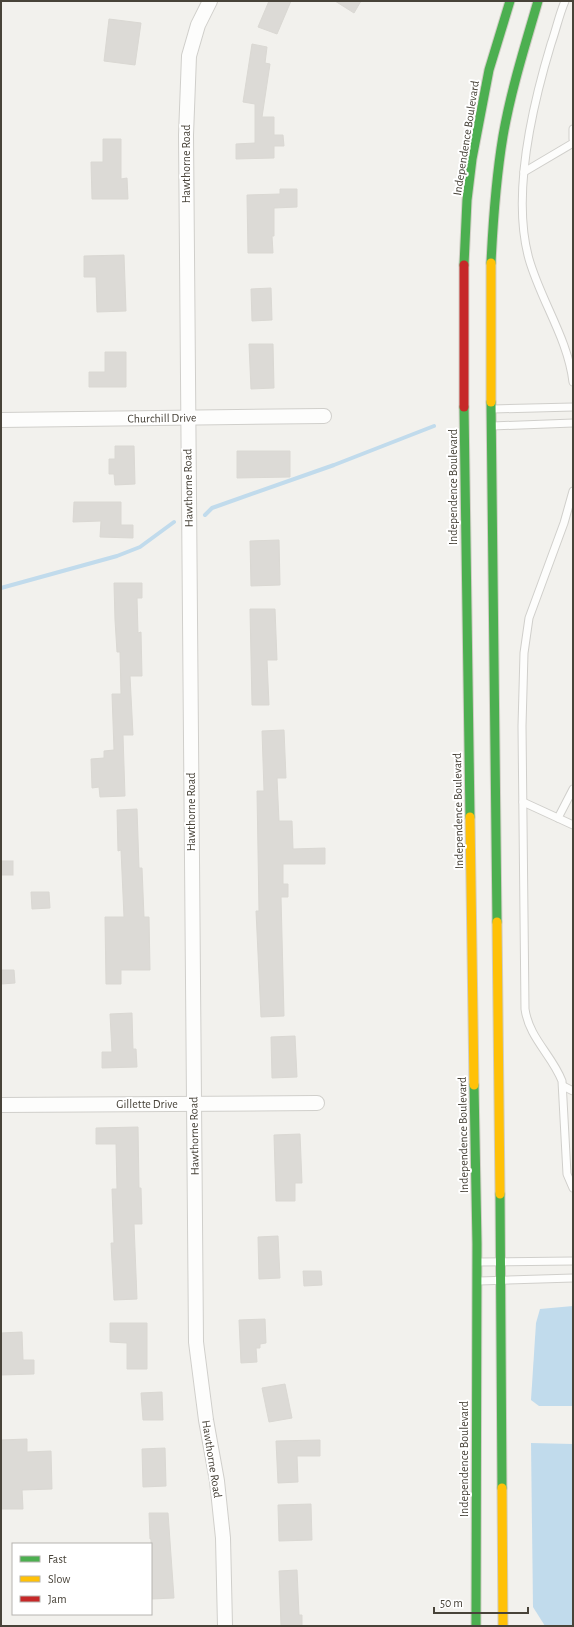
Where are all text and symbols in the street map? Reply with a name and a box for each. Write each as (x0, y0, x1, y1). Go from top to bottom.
street label: Independence Boulevard (451, 80, 481, 196)
street label: Hawthorne Road (180, 125, 192, 203)
street label: Churchill Drive (127, 411, 197, 425)
street label: Independence Boulevard (447, 429, 459, 545)
street label: Hawthorne Road (181, 449, 195, 527)
street label: Independence Boulevard (451, 753, 465, 869)
street label: Hawthorne Road (185, 773, 197, 851)
street label: Independence Boulevard (456, 1077, 470, 1193)
street label: Hawthorne Road (187, 1097, 201, 1175)
street label: Gillette Drive (116, 1098, 178, 1110)
street label: Independence Boulevard (458, 1401, 470, 1517)
street label: Hawthorne Road (200, 1419, 224, 1499)
legend (12, 1543, 152, 1615)
text: Fast (48, 1553, 67, 1565)
text: Slow (48, 1573, 70, 1585)
scale bar (434, 1589, 528, 1615)
text: Jam (48, 1593, 67, 1605)
text: 50 m (440, 1597, 463, 1609)

